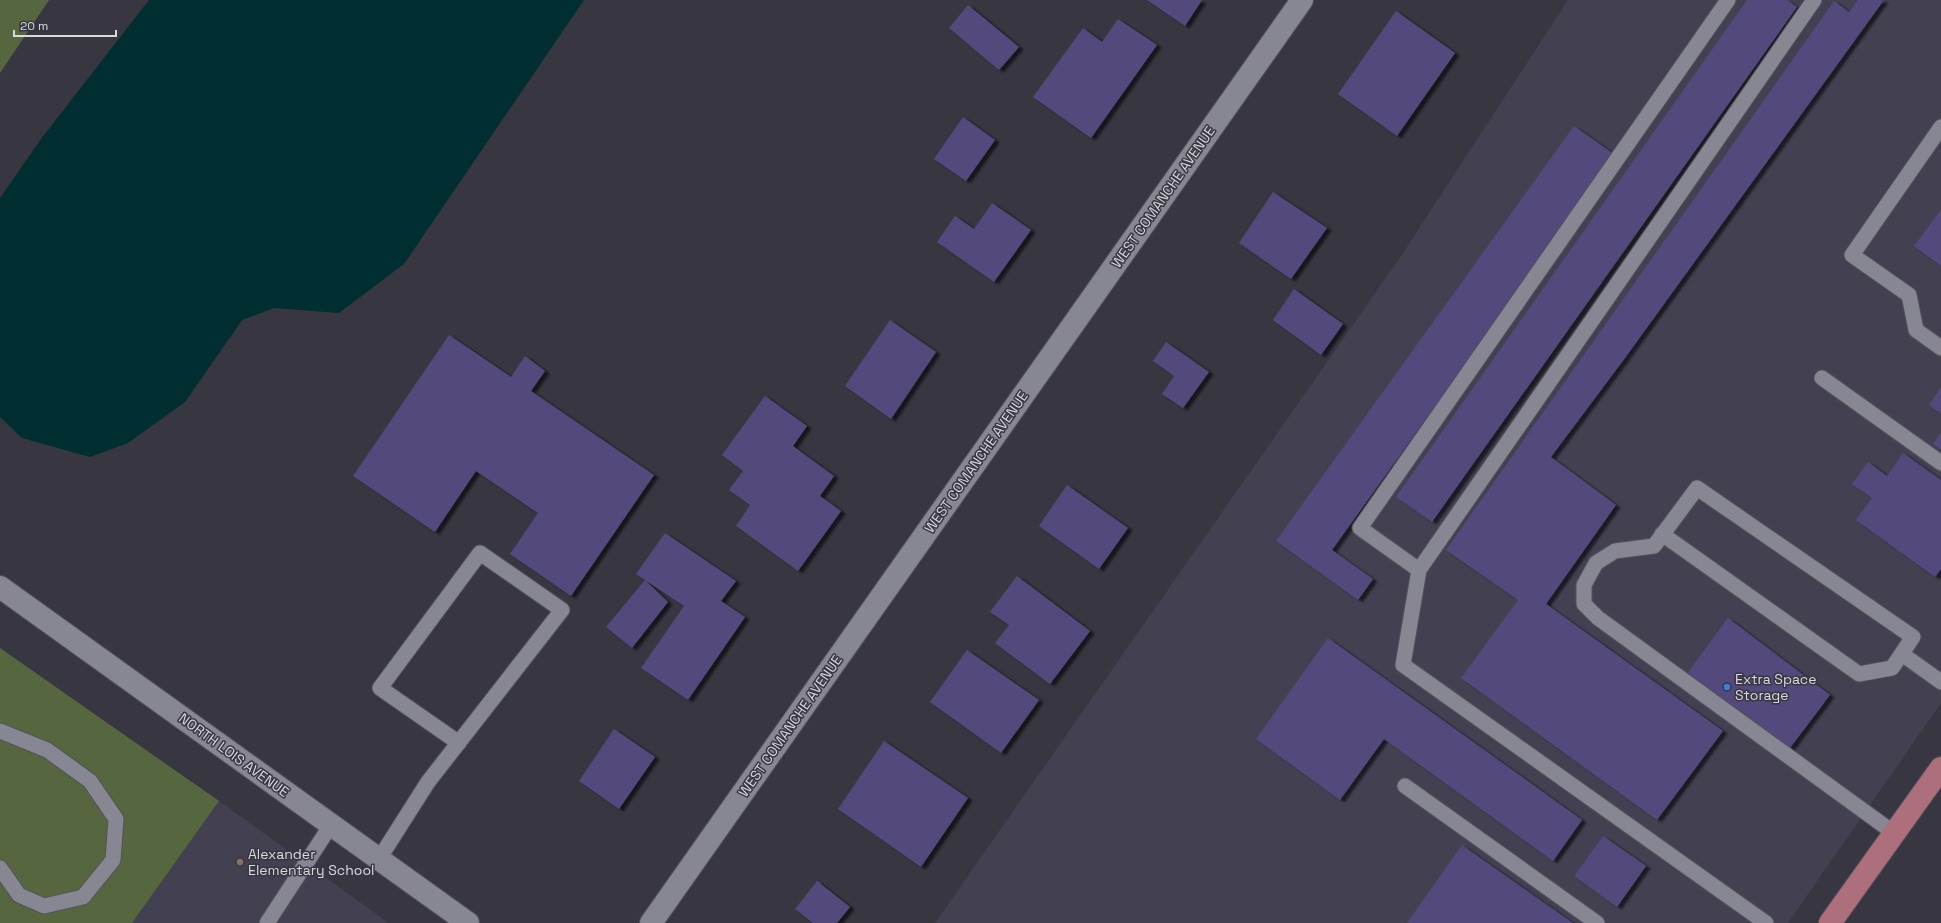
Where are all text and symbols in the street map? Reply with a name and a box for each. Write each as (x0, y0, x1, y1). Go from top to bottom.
scale bar (14, 12, 116, 38)
text: 20 m (20, 18, 48, 34)
street label: WEST COMANCHE AVENUE (1107, 123, 1219, 271)
street label: WEST COMANCHE AVENUE (920, 388, 1032, 536)
street label: WEST COMANCHE AVENUE (734, 652, 846, 800)
place label: Extra Space Storage (1735, 670, 1816, 704)
marker: Extra Space Storage (1722, 682, 1732, 692)
street label: NORTH LOIS AVENUE (175, 709, 293, 801)
place label: Alexander Elementary School (248, 845, 374, 879)
marker: Alexander Elementary School (235, 857, 245, 867)

